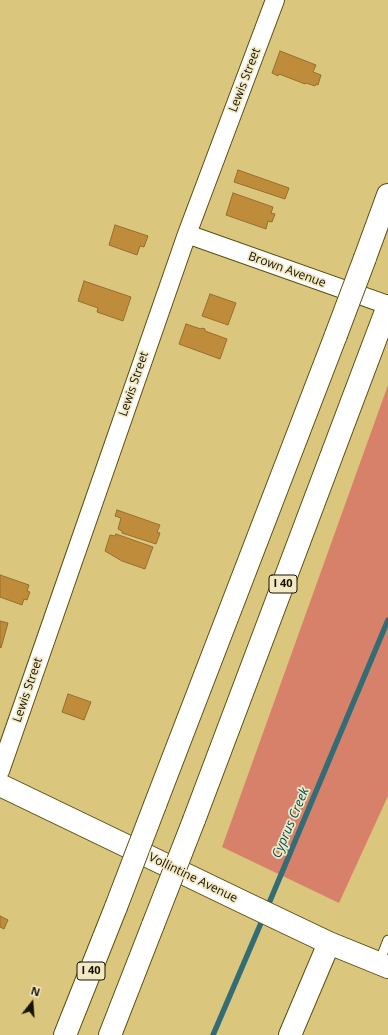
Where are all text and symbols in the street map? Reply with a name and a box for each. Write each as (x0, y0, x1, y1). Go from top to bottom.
street label: Lewis Street (226, 46, 264, 114)
street label: Brown Avenue (246, 249, 328, 291)
street label: Lewis Street (116, 350, 152, 418)
road number: I 40 (269, 575, 297, 593)
street label: Lewis Street (10, 656, 46, 724)
water label: Cyprus Creek (269, 786, 313, 860)
street label: Vollintine Avenue (146, 850, 240, 906)
road number: I 40 (77, 962, 105, 980)
north arrow (12, 983, 52, 1023)
text: N (29, 983, 42, 1000)

